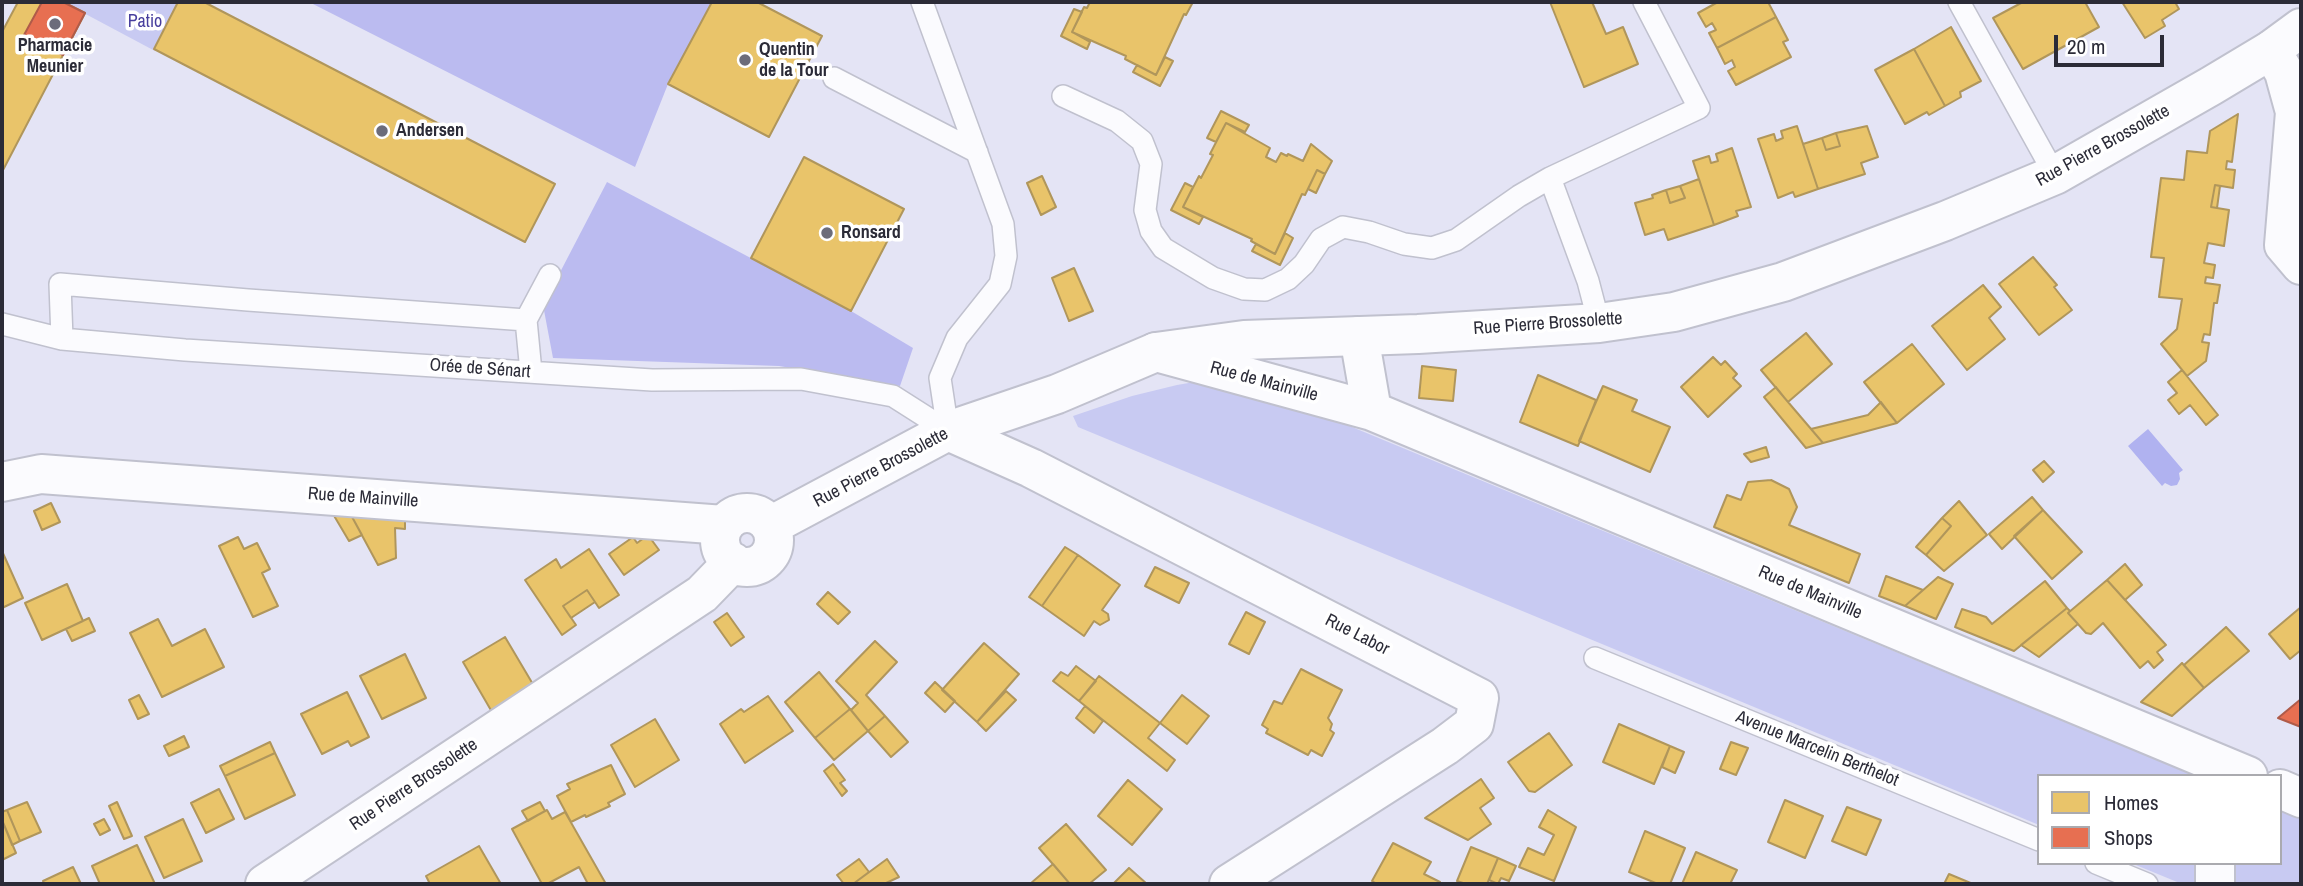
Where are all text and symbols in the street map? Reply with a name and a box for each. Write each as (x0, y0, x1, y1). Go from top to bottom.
park label: Patio (128, 11, 162, 33)
marker: Pharmacie Meunier (47, 16, 63, 32)
scale bar (2058, 21, 2168, 65)
text: 20 m (2067, 32, 2105, 61)
place label: Pharmacie Meunier (18, 35, 92, 78)
place label: Quentin de la Tour (759, 39, 828, 82)
marker: Quentin de la Tour (737, 52, 753, 68)
street label: Rue Pierre Brossolette (2032, 100, 2174, 192)
place label: Andersen (396, 120, 464, 142)
marker: Andersen (374, 123, 390, 139)
place label: Ronsard (841, 222, 901, 244)
marker: Ronsard (819, 225, 835, 241)
street label: Rue Pierre Brossolette (1473, 308, 1623, 340)
street label: Orée de Sénart (429, 355, 531, 383)
street label: Rue de Mainville (1208, 357, 1320, 407)
street label: Rue Pierre Brossolette (810, 423, 952, 513)
street label: Rue de Mainville (307, 483, 419, 513)
street label: Rue de Mainville (1755, 561, 1865, 625)
street label: Rue Labor (1321, 610, 1393, 660)
street label: Avenue Marcelin Berthelot (1732, 706, 1902, 792)
street label: Rue Pierre Brossolette (346, 734, 482, 836)
legend (2037, 774, 2282, 865)
text: Homes (2104, 788, 2159, 817)
text: Shops (2104, 823, 2153, 852)

